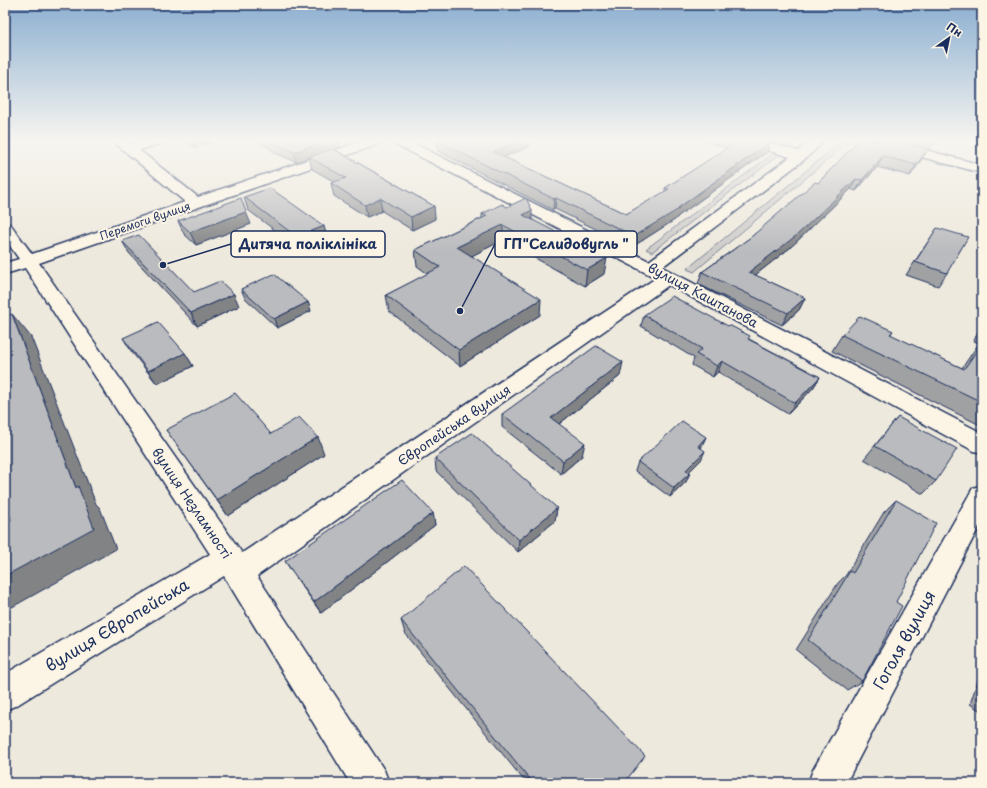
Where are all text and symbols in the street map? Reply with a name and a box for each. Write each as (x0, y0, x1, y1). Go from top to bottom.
north arrow (929, 18, 969, 58)
text: Пн (943, 18, 966, 41)
street label: Перемоги вулиця (97, 197, 193, 244)
callout: Дитяча поліклініка (231, 231, 385, 257)
callout: ГП"Селидовугль " (495, 231, 637, 257)
text: Дитяча поліклініка (238, 233, 378, 254)
text: ГП"Селидовугль " (503, 233, 629, 254)
street label: вулиця Каштанова (645, 257, 762, 332)
street label: Європейська вулиця (393, 380, 514, 470)
street label: вулиця Незламності (148, 443, 237, 562)
street label: вулиця Європейська (40, 572, 193, 677)
street label: Гоголя вулиця (866, 586, 940, 693)

